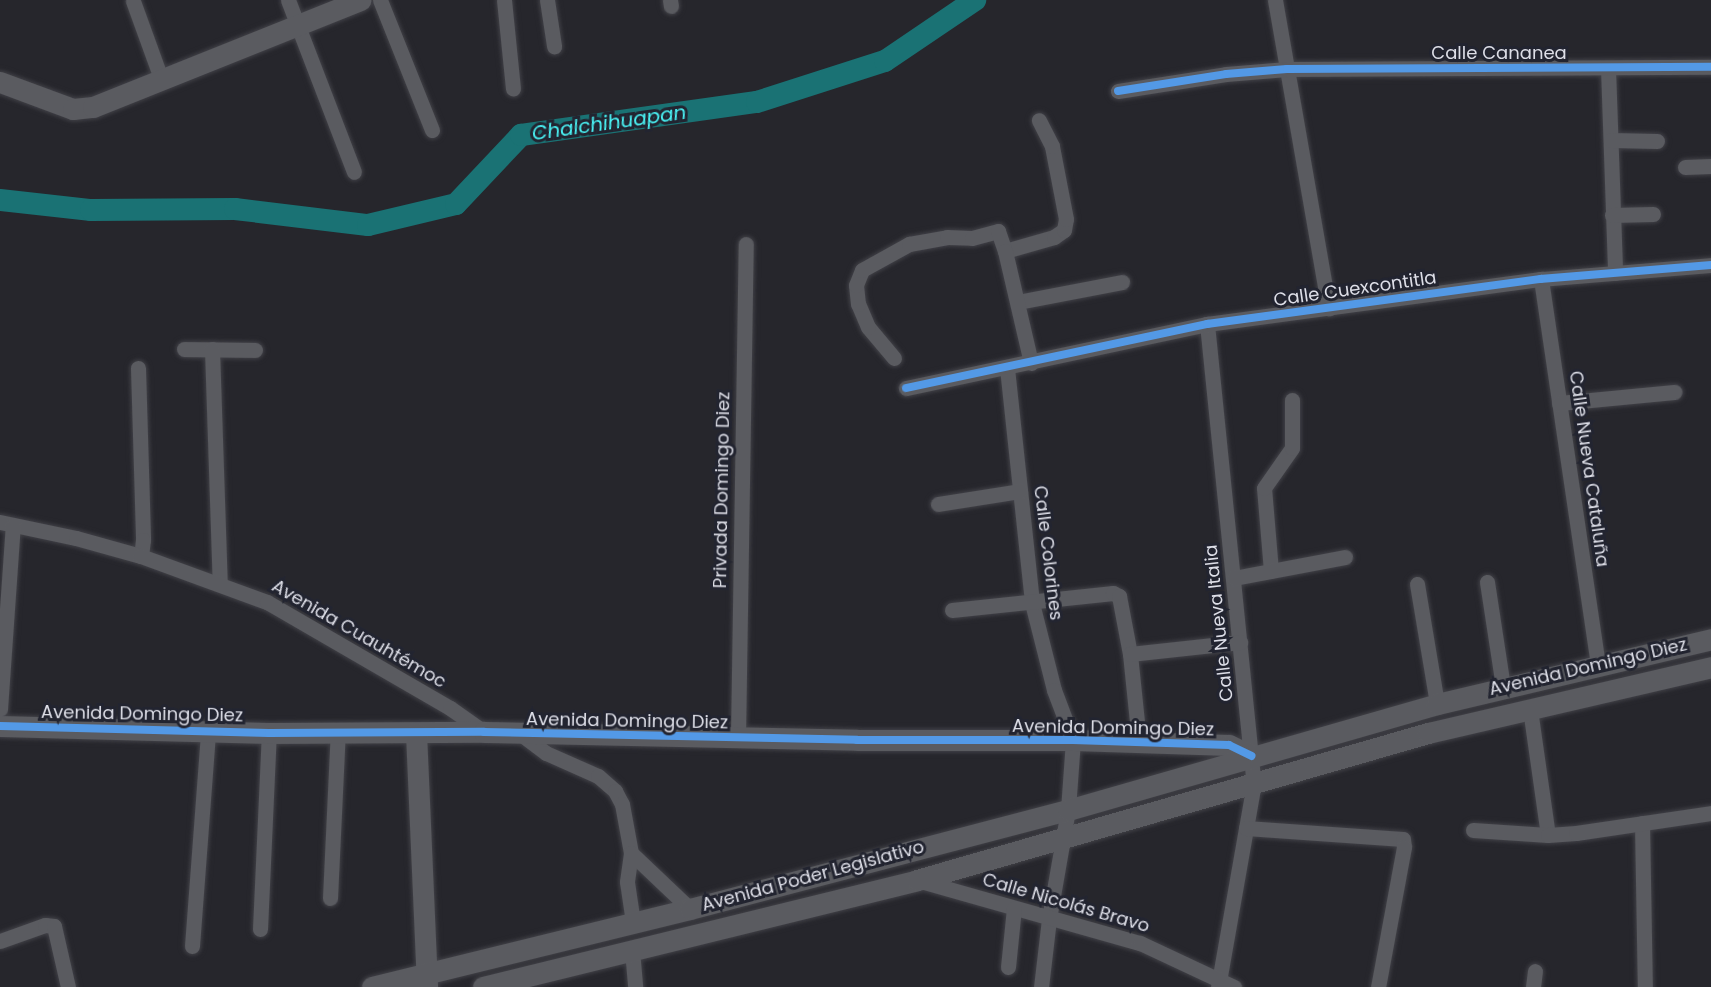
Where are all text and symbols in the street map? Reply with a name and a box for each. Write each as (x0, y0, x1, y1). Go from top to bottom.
street label: Calle Cananea (1431, 42, 1567, 64)
water label: Chalchihuapan (530, 100, 688, 146)
street label: Calle Cuexcontitla (1272, 267, 1438, 311)
street label: Calle Nueva Cataluña (1565, 370, 1613, 568)
street label: Privada Domingo Diez (709, 391, 735, 589)
street label: Calle Colorines (1029, 484, 1067, 622)
street label: Calle Nueva Italia (1200, 544, 1238, 702)
street label: Avenida Cuauhtémoc (268, 575, 450, 693)
street label: Avenida Domingo Diez (1487, 634, 1689, 700)
street label: Avenida Domingo Diez (41, 701, 243, 727)
street label: Avenida Domingo Diez (526, 708, 728, 734)
street label: Avenida Domingo Diez (1012, 715, 1214, 741)
street label: Avenida Poder Legislativo (699, 836, 927, 916)
street label: Calle Nicolás Bravo (980, 869, 1152, 937)

